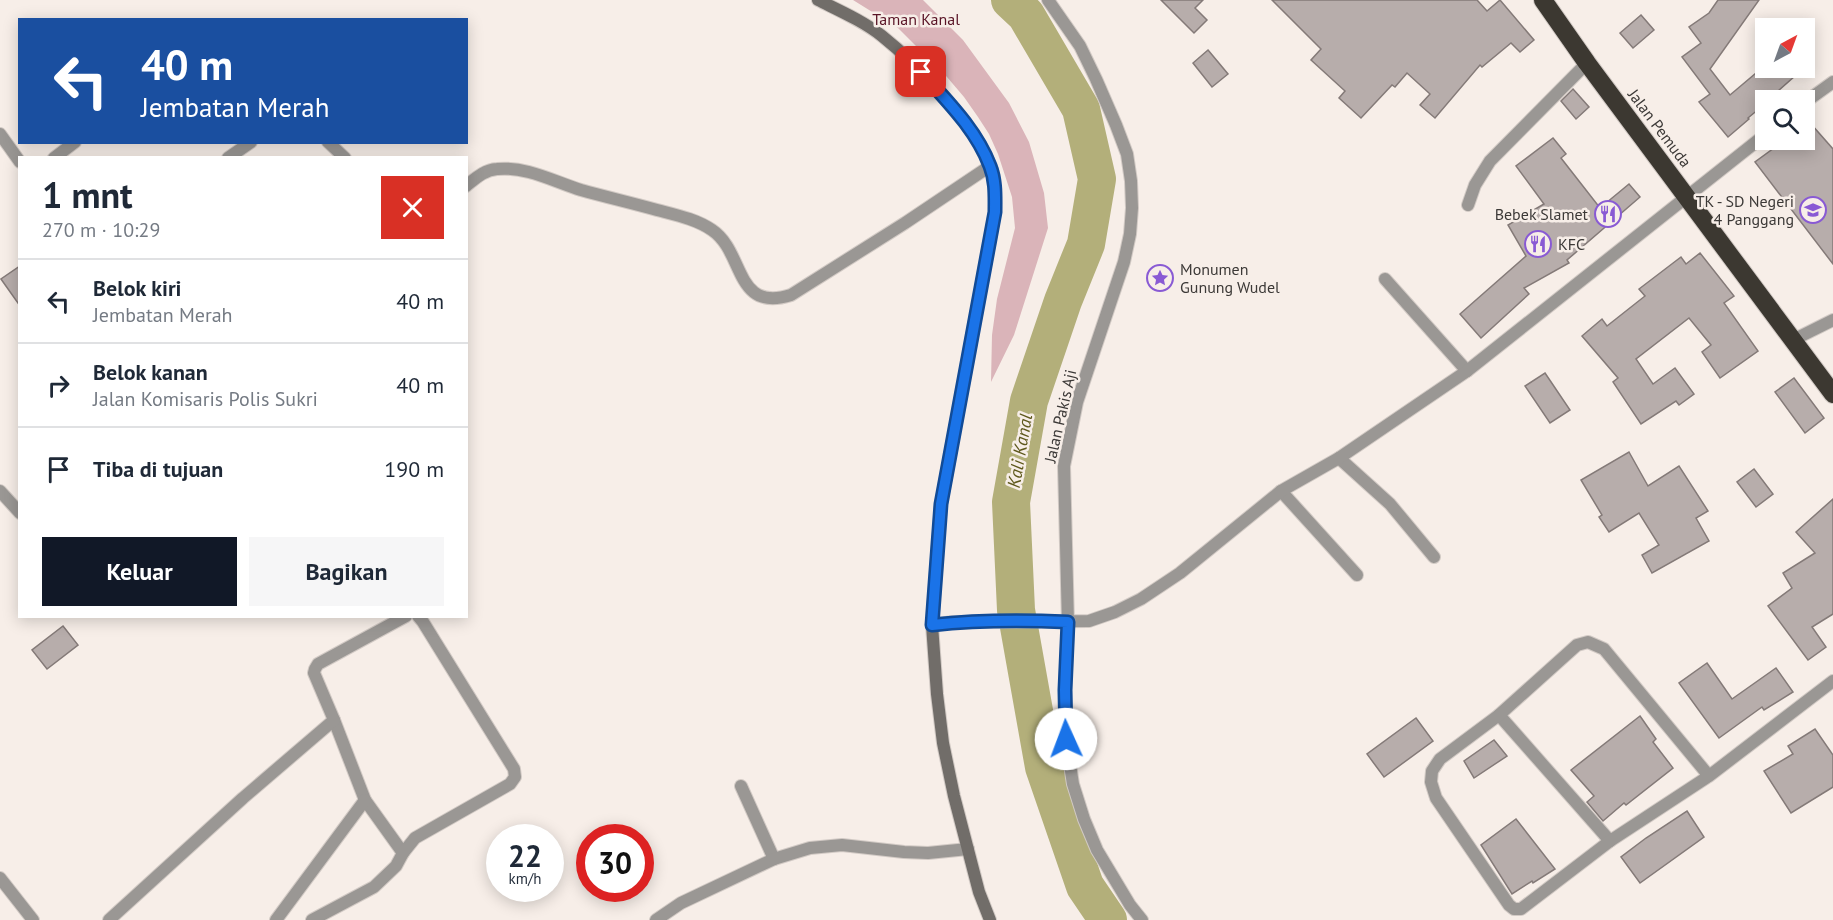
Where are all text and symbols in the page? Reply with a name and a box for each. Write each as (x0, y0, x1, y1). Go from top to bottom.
park label: Taman Kanal (872, 9, 960, 29)
north arrow (1755, 18, 1815, 78)
map controls (1755, 18, 1815, 150)
text: 40 m (141, 37, 233, 92)
icon: left (42, 42, 120, 120)
pin (895, 46, 946, 97)
icon: arrive (904, 55, 937, 88)
street label: Jalan Pemuda (1623, 84, 1696, 171)
text: Jembatan Merah (141, 90, 329, 124)
button: search (1755, 90, 1815, 150)
text: 1 mnt (42, 171, 133, 218)
button: close (381, 176, 444, 239)
place label: TK - SD Negeri 4 Panggang (1696, 191, 1794, 229)
school or university icon: TK - SD Negeri 4 Panggang (1798, 195, 1828, 225)
restaurant icon: Bebek Slamet (1593, 199, 1623, 229)
place label: Bebek Slamet (1495, 204, 1589, 224)
text: 270 m · 10:29 (42, 217, 160, 243)
restaurant icon: KFC (1523, 229, 1553, 259)
place label: KFC (1558, 234, 1585, 254)
place label: Monumen Gunung Wudel (1180, 259, 1280, 297)
place icon: Monumen Gunung Wudel (1145, 263, 1175, 293)
text: Belok kiri (93, 274, 182, 302)
icon: left (42, 285, 75, 318)
text: 40 m (396, 287, 444, 315)
text: Jembatan Merah (93, 302, 233, 328)
text: Belok kanan (93, 358, 208, 386)
street label: Jalan Pakis Aji (1039, 368, 1080, 465)
icon: right (42, 369, 75, 402)
text: 40 m (396, 371, 444, 399)
text: Jalan Komisaris Polis Sukri (93, 386, 318, 412)
water label: Kali Kanal (1002, 412, 1037, 490)
icon: arrive (42, 453, 75, 486)
text: Tiba di tujuan (93, 455, 223, 483)
text: 190 m (384, 455, 444, 483)
button: Keluar (42, 537, 237, 606)
button: Bagikan (249, 537, 444, 606)
position arrow (1034, 707, 1098, 771)
speed limit sign: 30 (576, 824, 654, 902)
text: 22 (508, 836, 542, 875)
text: km/h (509, 869, 541, 888)

